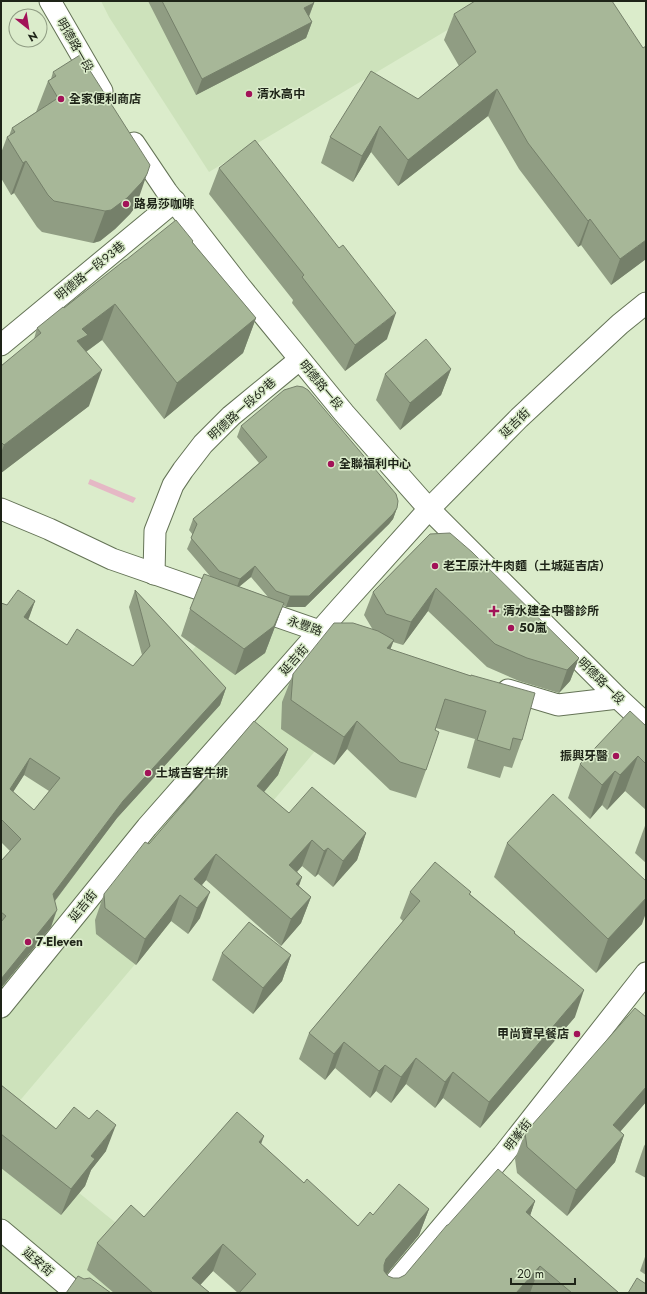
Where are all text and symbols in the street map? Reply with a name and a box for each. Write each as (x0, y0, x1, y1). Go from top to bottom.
north arrow (8, 8, 48, 48)
street label: 明德路一段 (52, 15, 98, 75)
text: N (25, 28, 41, 46)
place label: 清水高中 (257, 85, 305, 103)
marker: 清水高中 (244, 89, 254, 99)
place label: 全家便利商店 (69, 90, 141, 108)
marker: 全家便利商店 (56, 94, 66, 104)
place label: 路易莎咖啡 (134, 195, 194, 213)
marker: 路易莎咖啡 (121, 199, 131, 209)
street label: 明德路一段93巷 (51, 237, 129, 305)
street label: 明德路一段 (295, 356, 347, 414)
street label: 明德路一段69巷 (204, 374, 280, 444)
street label: 延吉街 (496, 404, 534, 442)
place label: 全聯福利中心 (339, 455, 411, 473)
marker: 全聯福利中心 (326, 459, 336, 469)
place label: 老王原汁牛肉麵（土城延吉店） (443, 557, 611, 575)
marker: 老王原汁牛肉麵（土城延吉店） (430, 561, 440, 571)
place label: 清水建全中醫診所 (503, 602, 599, 620)
marker: 清水建全中醫診所 (488, 605, 500, 617)
street label: 永豐路 (285, 612, 325, 640)
place label: 50嵐 (519, 619, 547, 637)
marker: 50嵐 (506, 623, 516, 633)
street label: 延吉街 (275, 641, 313, 679)
street label: 明德路一段 (573, 653, 629, 709)
place label: 振興牙醫 (560, 747, 608, 765)
marker: 振興牙醫 (611, 751, 621, 761)
place label: 土城吉客牛排 (156, 764, 228, 782)
marker: 土城吉客牛排 (143, 768, 153, 778)
street label: 延吉街 (65, 886, 101, 926)
place label: 7-Eleven (36, 933, 83, 951)
marker: 7-Eleven (23, 937, 33, 947)
place label: 甲尚寶早餐店 (497, 1025, 569, 1043)
marker: 甲尚寶早餐店 (572, 1029, 582, 1039)
street label: 明峯街 (500, 1115, 536, 1155)
street label: 延安街 (18, 1244, 58, 1280)
scale bar (511, 1260, 575, 1286)
text: 20 m (517, 1265, 544, 1283)

